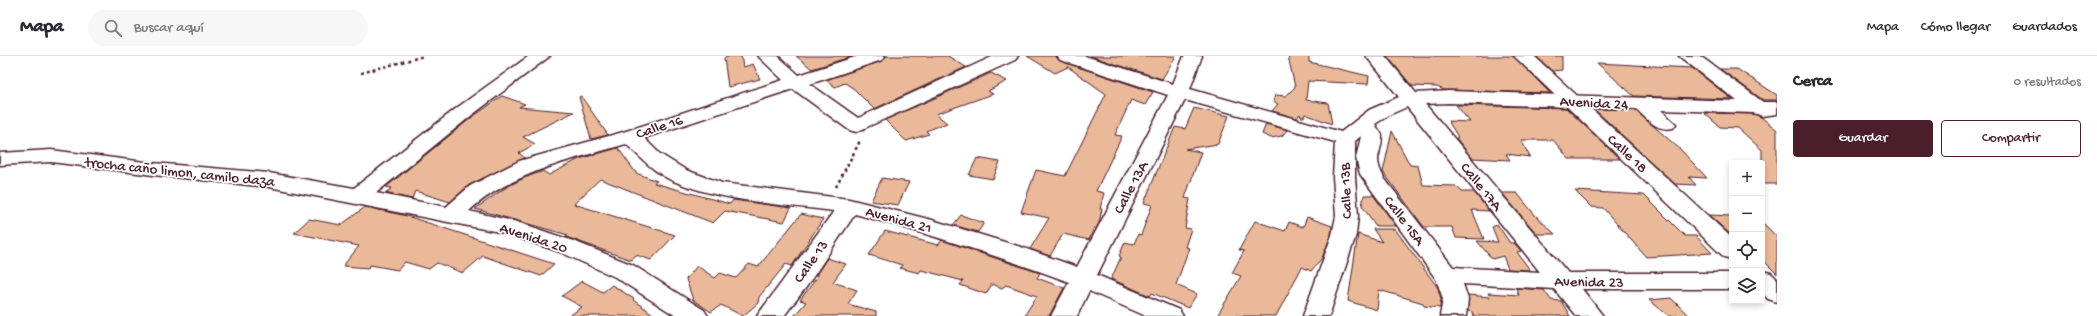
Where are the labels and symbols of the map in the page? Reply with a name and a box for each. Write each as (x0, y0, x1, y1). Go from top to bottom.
street label: Avenida 24 (1559, 93, 1629, 115)
street label: Calle 16 (634, 112, 686, 144)
street label: Calle 18 (1603, 131, 1651, 178)
street label: trocha caño limon, camilo daza (83, 154, 276, 192)
street label: Calle 13A (1110, 158, 1154, 217)
street label: Calle 17A (1455, 159, 1506, 216)
street label: Calle 13B (1337, 162, 1357, 219)
street label: Calle 15A (1379, 193, 1428, 250)
street label: Avenida 21 (863, 203, 933, 238)
street label: Avenida 20 (497, 220, 570, 258)
street label: Calle 13 (790, 237, 833, 287)
street label: Avenida 23 (1554, 273, 1624, 293)

